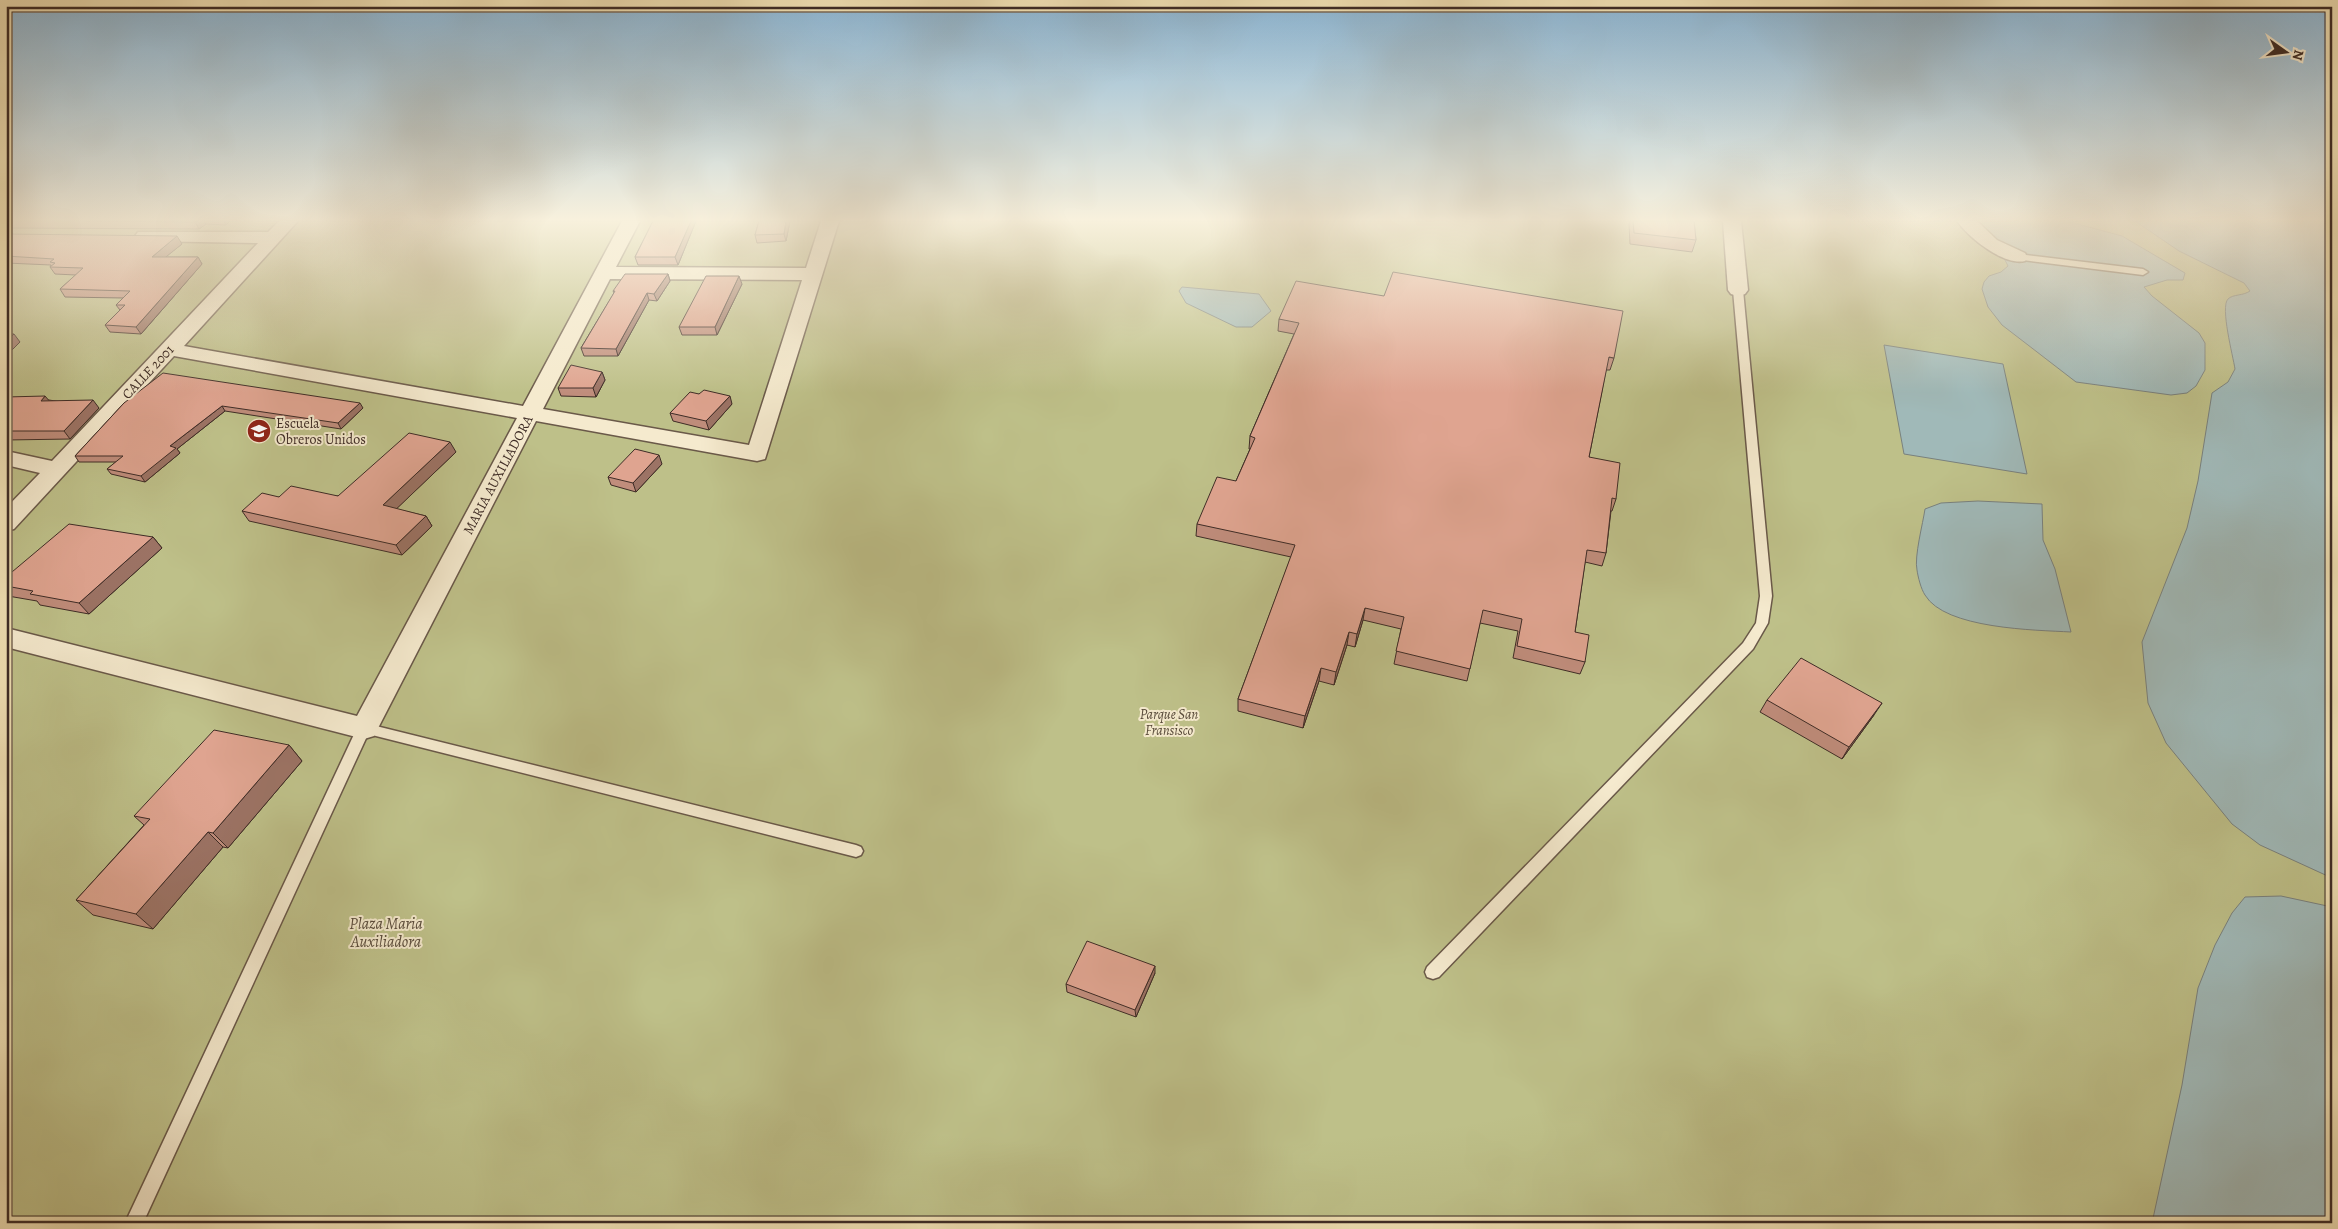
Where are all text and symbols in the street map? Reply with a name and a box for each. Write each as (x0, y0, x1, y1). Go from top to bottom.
north arrow (2260, 28, 2310, 78)
text: N (2288, 48, 2309, 62)
street label: CALLE 2001 (118, 341, 178, 403)
street label: MARIA AUXILIADORA (459, 411, 538, 538)
place label: Escuela Obreros Unidos (276, 414, 366, 449)
school or university icon: Escuela Obreros Unidos (246, 418, 272, 444)
park label: Parque San Fransisco (1140, 705, 1198, 740)
park label: Plaza Maria Auxiliadora (349, 913, 423, 953)

